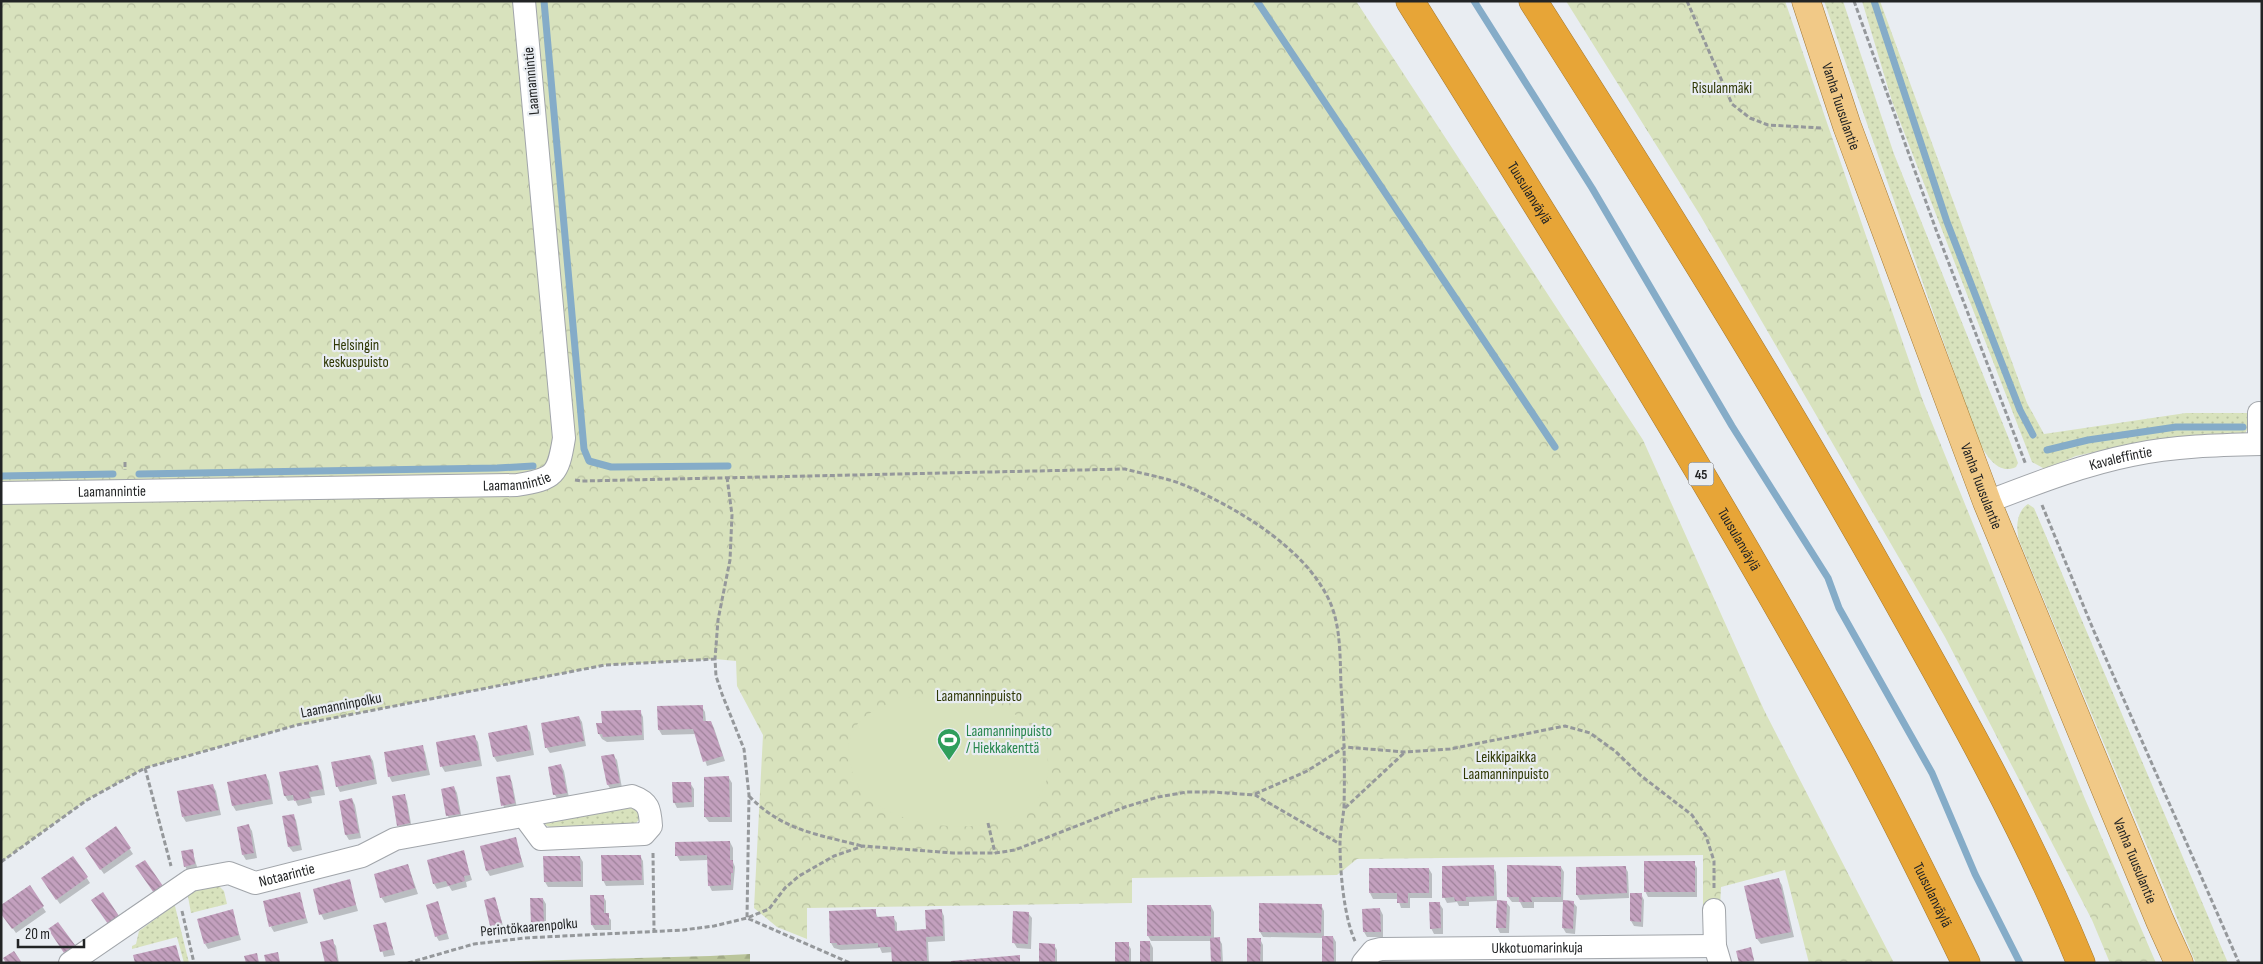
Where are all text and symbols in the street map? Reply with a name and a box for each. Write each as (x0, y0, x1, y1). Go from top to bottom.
street label: Laamannintie (519, 46, 544, 116)
street label: Vanha Tuusulantie (1817, 60, 1864, 153)
park label: Risulanmäki (1692, 79, 1752, 98)
street label: Tuusulanväylä (1503, 158, 1556, 228)
park label: Helsingin keskuspuisto (323, 336, 389, 372)
street label: Vanha Tuusulantie (1956, 441, 2006, 532)
street label: Kavaleffintie (2087, 442, 2154, 475)
road number: 45 (1688, 462, 1714, 486)
street label: Laamannintie (483, 468, 554, 496)
street label: Laamannintie (78, 482, 146, 502)
street label: Tuusulanväylä (1713, 505, 1765, 575)
park label: Laamanninpuisto (936, 687, 1022, 706)
street label: Laamanninpolku (299, 688, 383, 723)
place label: Laamanninpuisto / Hiekkakenttä (966, 722, 1052, 758)
sports icon: Laamanninpuisto / Hiekkakenttä (936, 727, 962, 761)
park label: Leikkipaikka Laamanninpuisto (1463, 748, 1549, 784)
street label: Vanha Tuusulantie (2109, 815, 2161, 907)
street label: Notaarintie (257, 859, 317, 892)
street label: Tuusulanväylä (1908, 860, 1956, 931)
street label: Perintökaarenpolku (480, 914, 579, 941)
scale bar (18, 916, 84, 948)
text: 20 m (25, 925, 50, 944)
street label: Ukkotuomarinkuja (1491, 938, 1583, 958)

